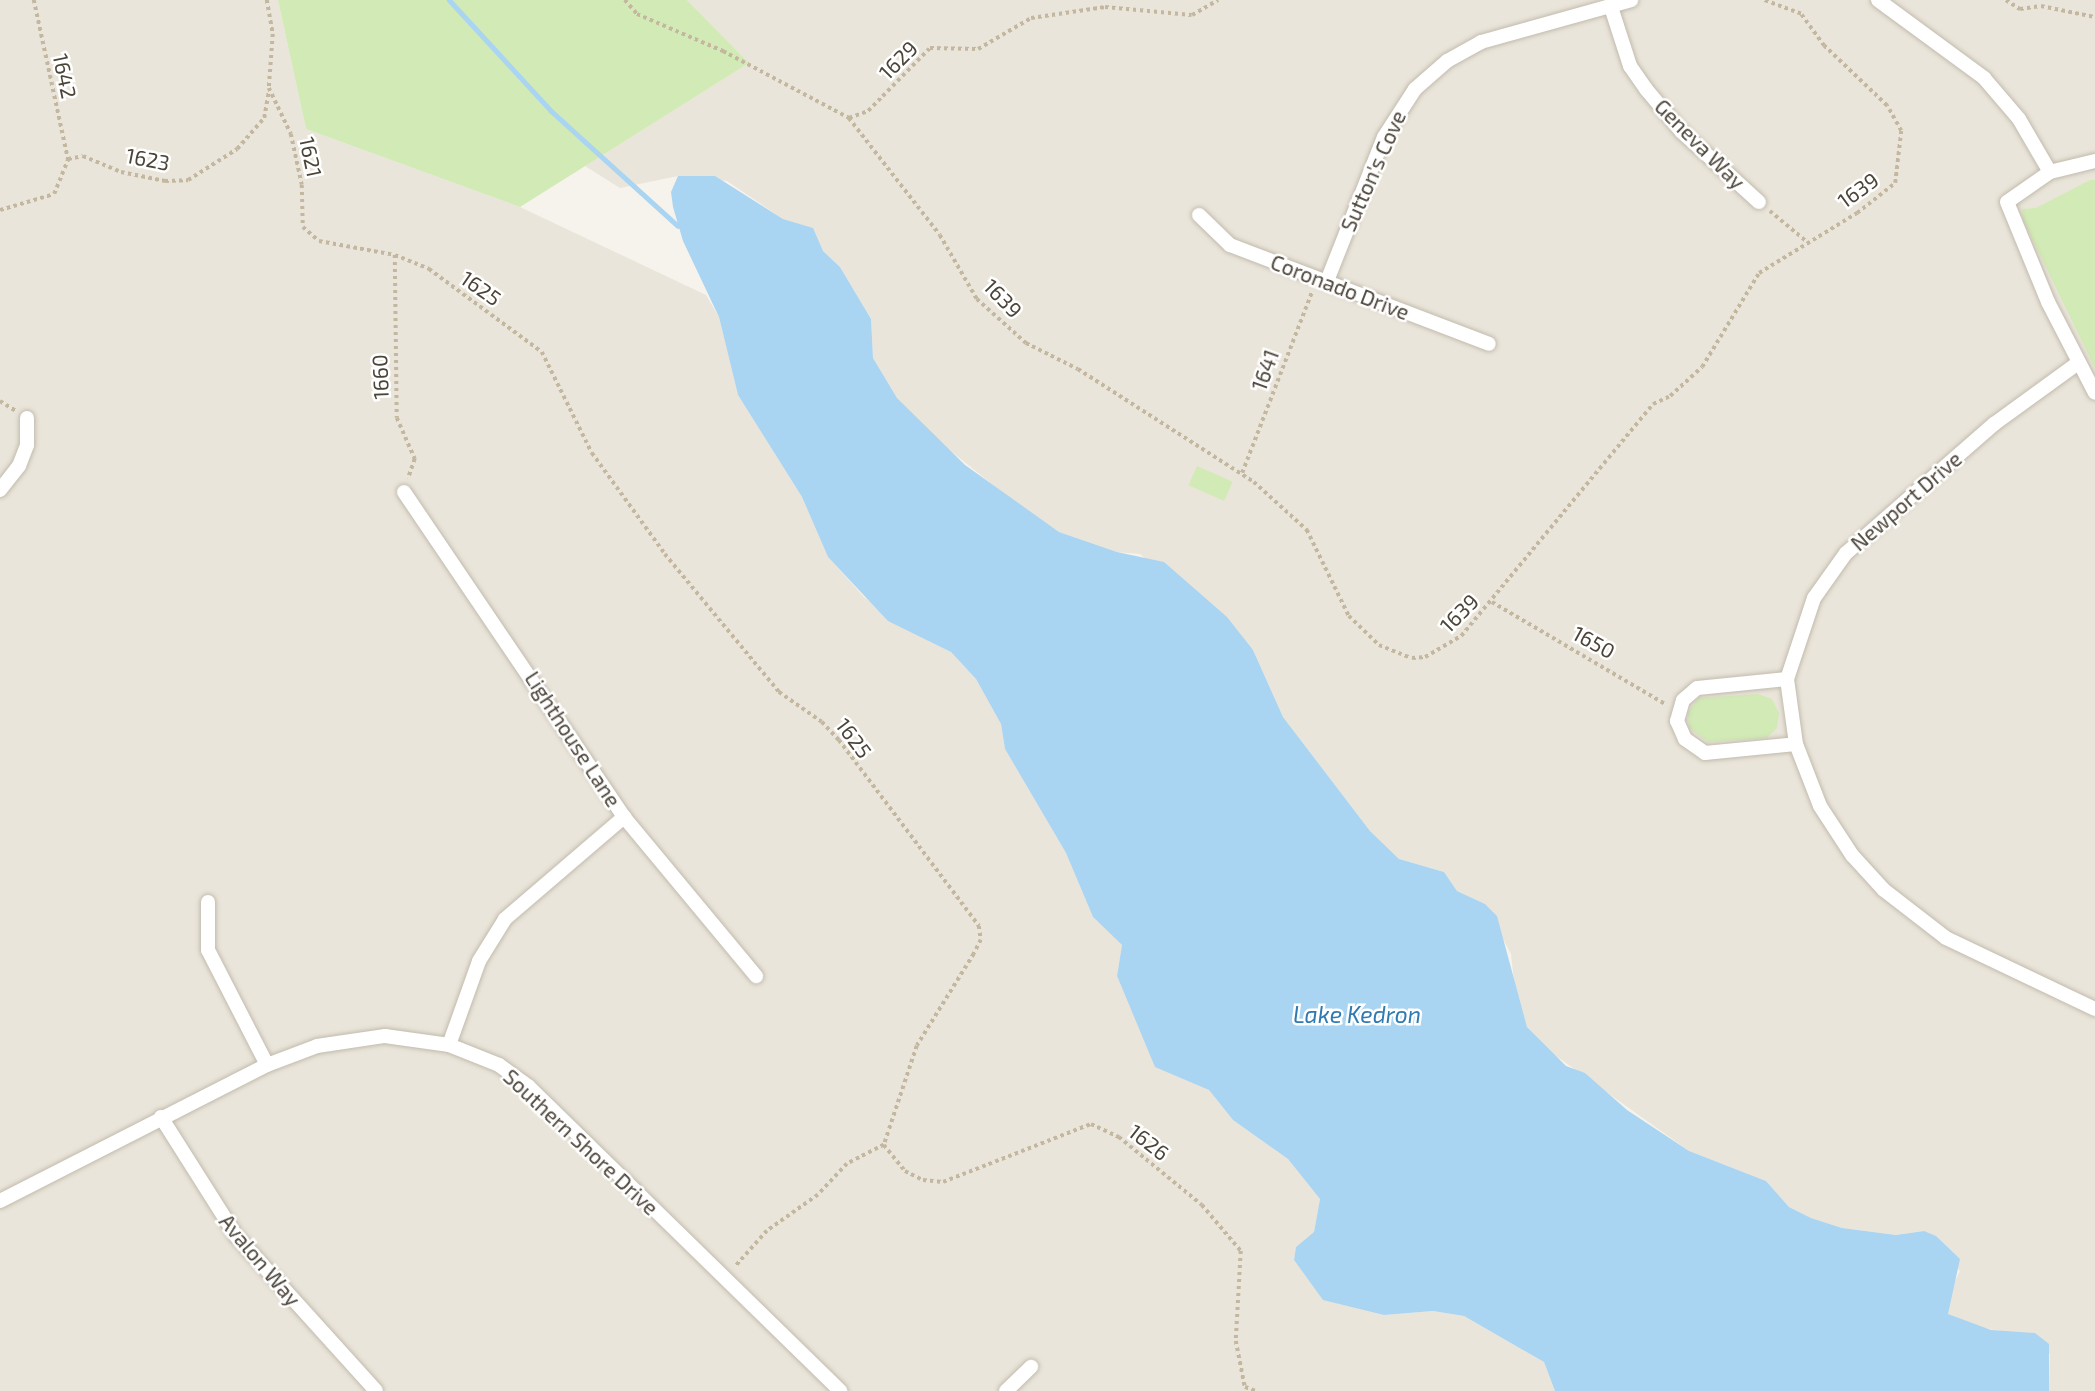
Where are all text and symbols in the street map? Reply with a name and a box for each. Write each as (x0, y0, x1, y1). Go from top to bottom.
street label: 1629 (873, 35, 923, 85)
street label: 1642 (48, 51, 82, 101)
street label: Geneva Way (1650, 94, 1750, 194)
street label: Sutton's Cove (1335, 107, 1411, 235)
street label: 1621 (294, 135, 328, 179)
street label: 1623 (124, 142, 172, 176)
street label: 1639 (1833, 167, 1883, 213)
street label: Coronado Drive (1267, 249, 1413, 325)
street label: 1625 (456, 265, 506, 311)
street label: 1639 (979, 273, 1027, 323)
street label: 1641 (1246, 346, 1284, 394)
street label: 1660 (367, 354, 393, 400)
street label: Newport Drive (1845, 446, 1967, 556)
street label: 1639 (1435, 589, 1483, 637)
street label: 1650 (1569, 620, 1619, 664)
street label: Lighthouse Lane (520, 667, 626, 811)
street label: 1625 (831, 713, 877, 763)
water label: Lake Kedron (1293, 1000, 1421, 1028)
street label: Southern Shore Drive (498, 1064, 664, 1220)
street label: 1626 (1124, 1118, 1174, 1166)
street label: Avalon Way (214, 1209, 306, 1311)

